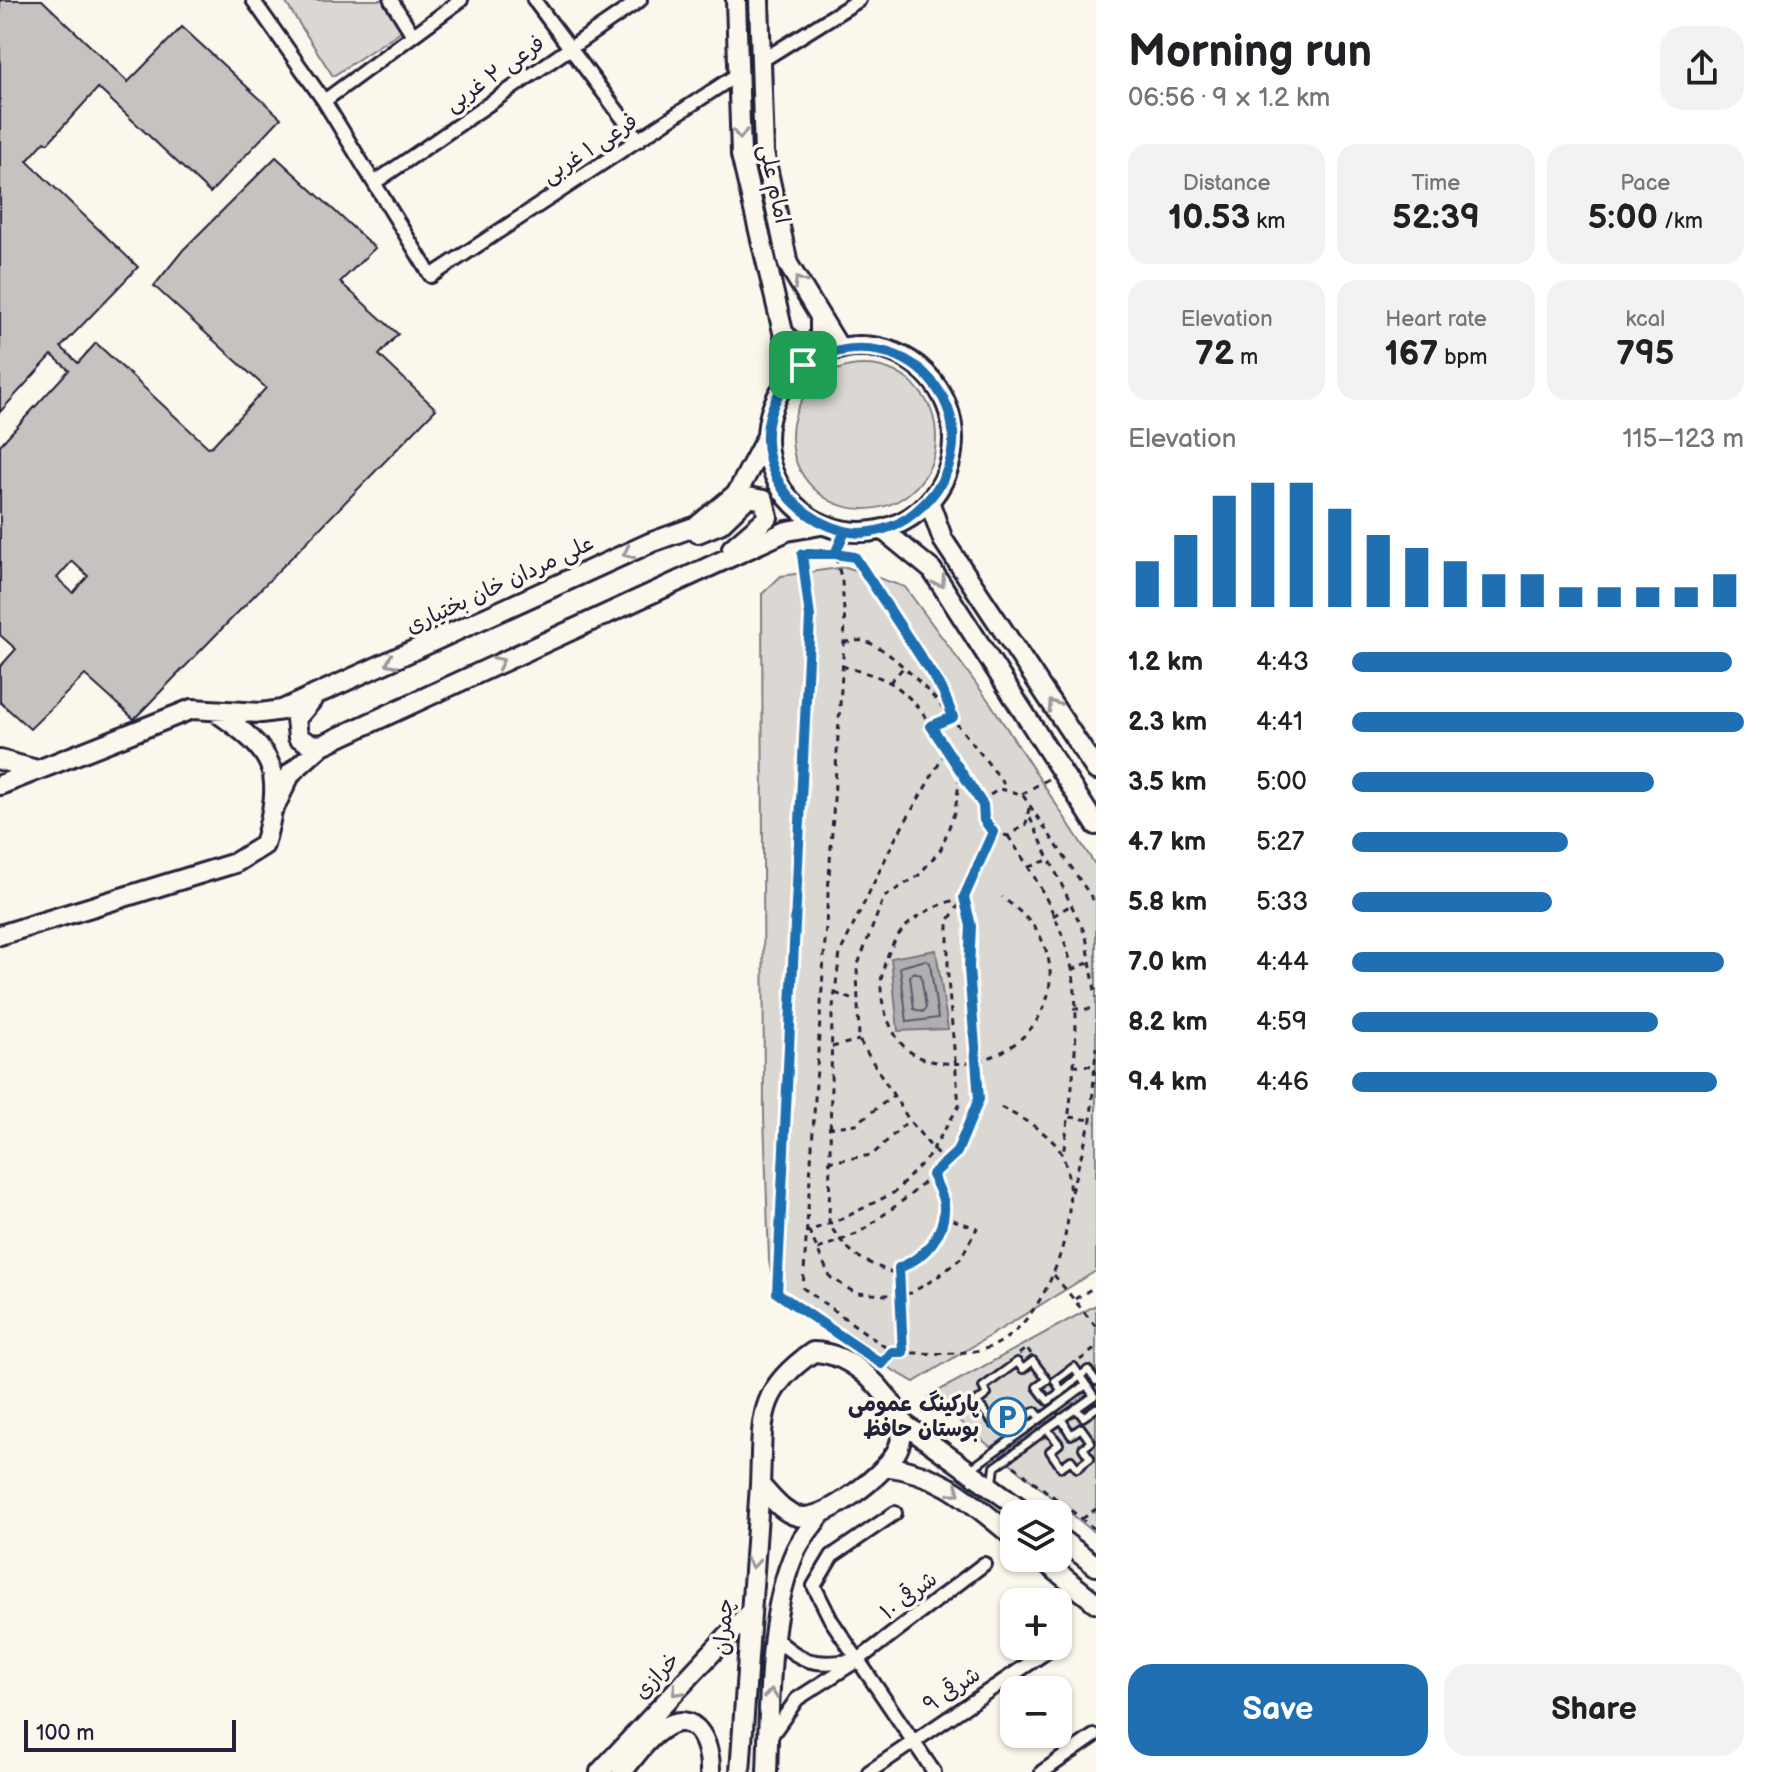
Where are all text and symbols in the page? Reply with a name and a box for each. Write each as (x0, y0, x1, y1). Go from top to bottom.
text: Morning run (1128, 26, 1372, 79)
button: share (1660, 26, 1744, 110)
street label: فرعی ۲ غربی (440, 30, 550, 118)
text: 06:56 · 9 × 1.2 km (1128, 83, 1330, 114)
street label: فرعی ۱ غربی (537, 108, 643, 190)
one-way arrow (732, 128, 749, 141)
street label: امام علی (750, 142, 796, 227)
text: Distance (1183, 170, 1271, 197)
text: Time (1412, 170, 1460, 197)
text: Pace (1620, 170, 1670, 197)
text: 10.53 (1168, 197, 1250, 238)
text: 52:39 (1392, 197, 1480, 238)
text: 5:00 (1588, 197, 1658, 238)
text: km (1250, 208, 1285, 235)
text: /km (1658, 208, 1703, 235)
one-way arrow (794, 276, 809, 291)
text: Elevation (1181, 306, 1273, 333)
text: Heart rate (1385, 306, 1487, 333)
text: kcal (1626, 306, 1665, 333)
pin (769, 331, 837, 399)
text: 72 (1195, 333, 1234, 374)
text: 167 (1385, 333, 1438, 374)
text: 795 (1616, 333, 1674, 374)
icon: arrive (781, 343, 825, 387)
text: m (1234, 344, 1258, 371)
text: bpm (1438, 344, 1487, 371)
text: Elevation (1128, 424, 1236, 455)
text: 115–123 m (1622, 424, 1744, 455)
street label: علی مردان خان بختیاری (402, 530, 598, 640)
one-way arrow (622, 543, 636, 559)
one-way arrow (930, 573, 945, 588)
text: 1.2 km (1128, 647, 1203, 678)
text: 4:43 (1256, 647, 1309, 678)
one-way arrow (385, 652, 400, 668)
one-way arrow (491, 656, 505, 672)
one-way arrow (1048, 699, 1063, 713)
text: 2.3 km (1128, 707, 1207, 738)
text: 4:41 (1256, 707, 1303, 738)
text: 3.5 km (1128, 767, 1207, 798)
text: 5:00 (1256, 767, 1307, 798)
text: 4.7 km (1128, 827, 1206, 858)
text: 5:27 (1256, 827, 1304, 858)
text: 5.8 km (1128, 887, 1207, 918)
text: 5:33 (1256, 887, 1308, 918)
text: 7.0 km (1128, 947, 1207, 978)
text: 4:44 (1256, 947, 1309, 978)
text: 8.2 km (1128, 1007, 1208, 1038)
text: 4:59 (1256, 1007, 1307, 1038)
text: 9.4 km (1128, 1067, 1207, 1098)
text: 4:46 (1256, 1067, 1309, 1098)
place label: پارکینگ عمومی بوستان حافظ (848, 1390, 980, 1443)
parking icon: پارکینگ عمومی بوستان حافظ (986, 1396, 1028, 1438)
one-way arrow (947, 1481, 961, 1496)
map controls (1000, 1500, 1072, 1748)
button: layers (1000, 1500, 1072, 1572)
one-way arrow (745, 1557, 762, 1570)
street label: ۱۰ شرقی (875, 1565, 943, 1626)
button: + (1000, 1588, 1072, 1660)
street label: چمران (709, 1597, 739, 1657)
street label: خرازی (628, 1647, 686, 1705)
street label: ۹ شرقی (918, 1660, 986, 1719)
button: Save (1128, 1664, 1428, 1756)
button: Share (1444, 1664, 1744, 1756)
button: − (1000, 1676, 1072, 1748)
one-way arrow (672, 1681, 686, 1696)
one-way arrow (762, 1687, 779, 1700)
scale bar (24, 1716, 236, 1752)
text: 100 m (36, 1720, 95, 1747)

